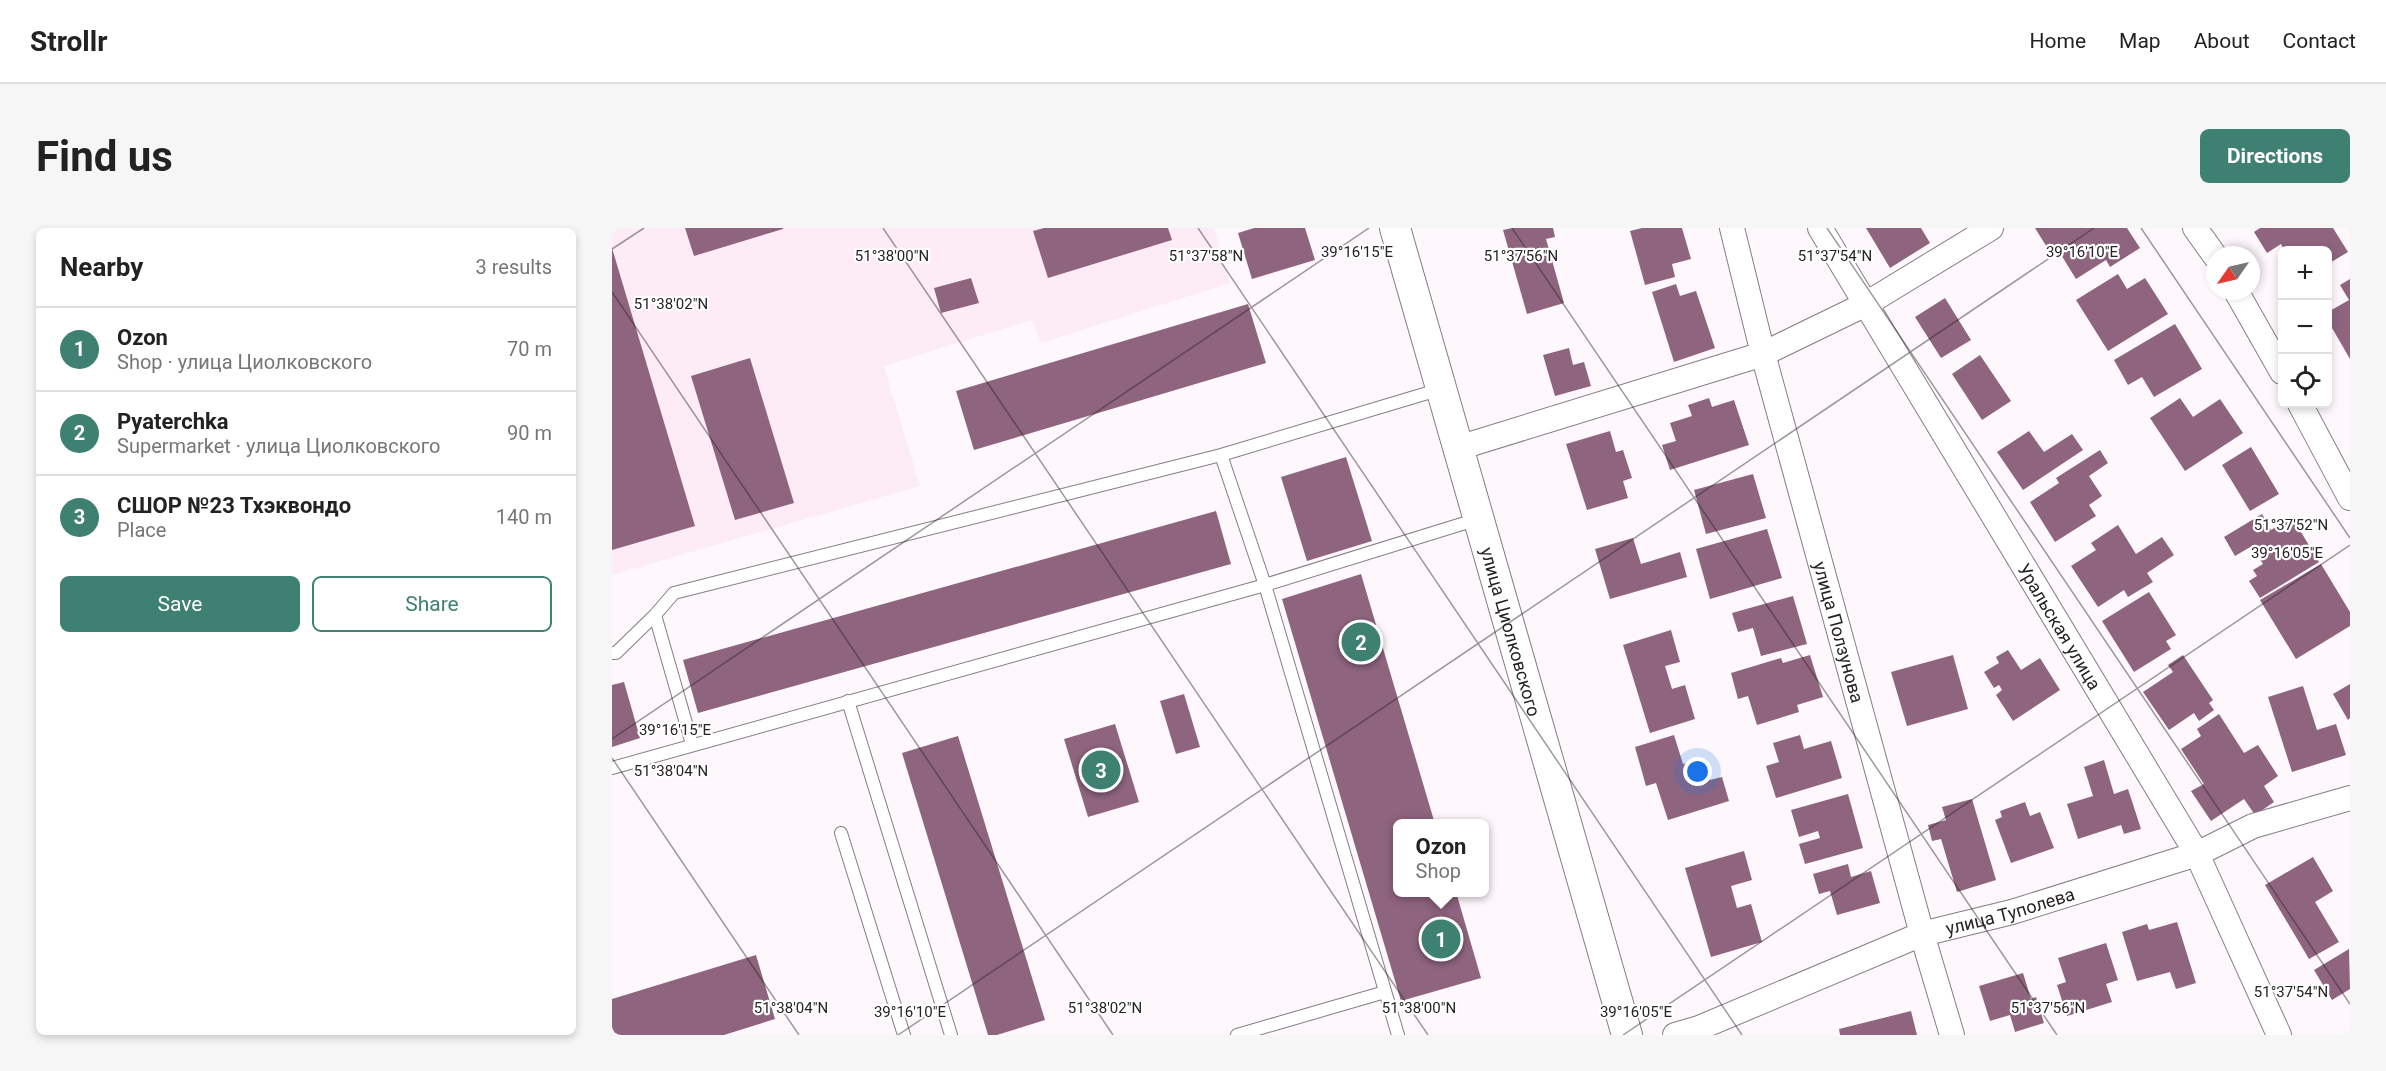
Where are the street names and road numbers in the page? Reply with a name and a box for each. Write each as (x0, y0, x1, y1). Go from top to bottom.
street label: улица Циолковского (1477, 545, 1545, 719)
street label: улица Ползунова (1810, 559, 1869, 705)
street label: Уральская улица (2014, 560, 2106, 693)
street label: улица Туполева (1943, 883, 2077, 938)

